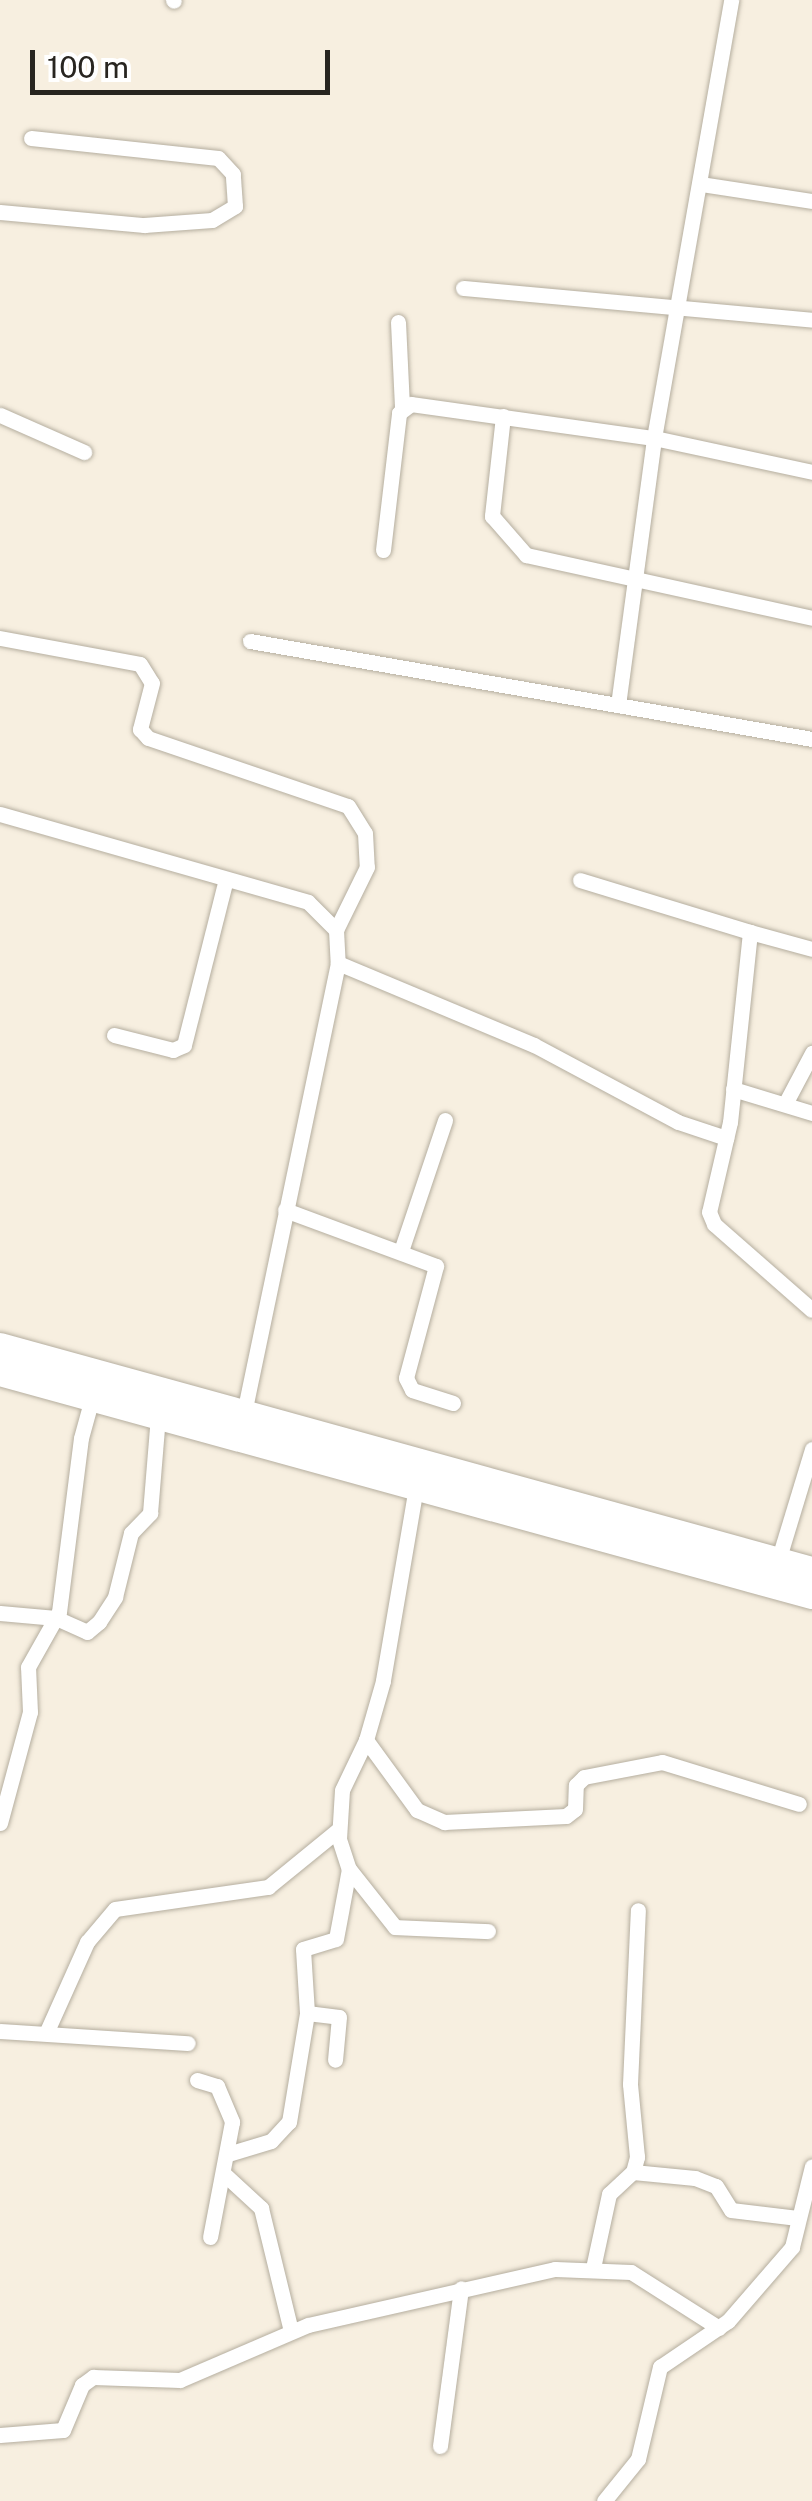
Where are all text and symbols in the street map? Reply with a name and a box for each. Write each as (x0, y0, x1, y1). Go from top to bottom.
scale bar (35, 30, 335, 92)
text: 100 m (47, 49, 129, 85)

